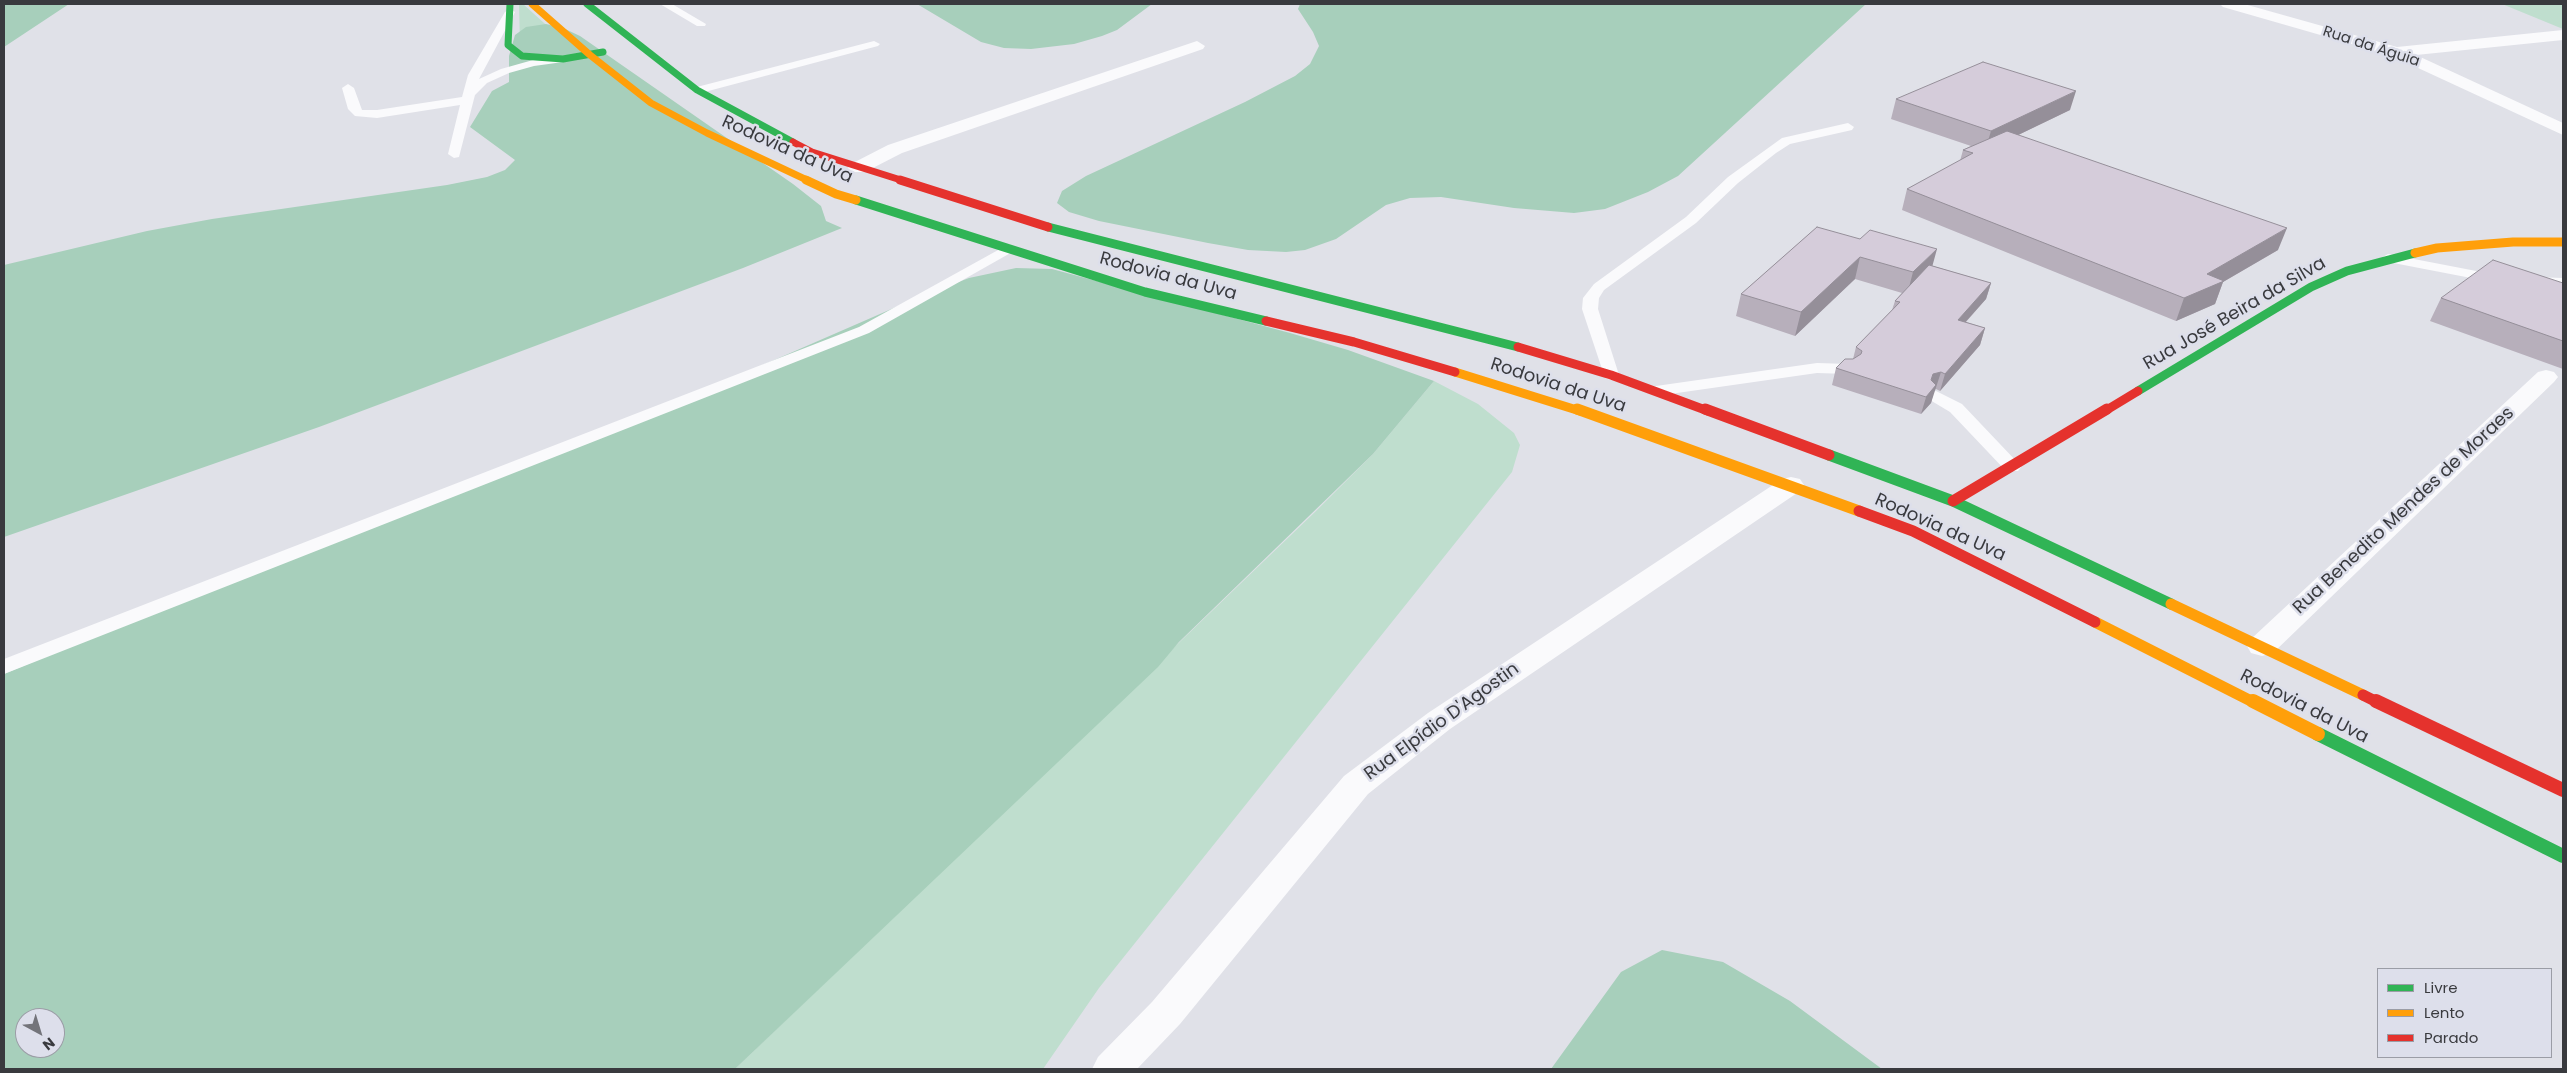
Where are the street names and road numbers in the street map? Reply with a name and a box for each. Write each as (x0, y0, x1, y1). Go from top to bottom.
street label: Rua da Águia (2320, 23, 2422, 71)
street label: Rodovia da Uva (718, 111, 856, 189)
street label: Rodovia da Uva (1097, 248, 1239, 306)
street label: Rua José Beira da Silva (2140, 253, 2330, 375)
street label: Rodovia da Uva (1488, 354, 1628, 418)
street label: Rua Benedito Mendes de Moraes (2289, 403, 2519, 619)
street label: Rodovia da Uva (1871, 489, 2009, 567)
street label: Rua Elpídio D'Agostin (1360, 659, 1524, 785)
street label: Rodovia da Uva (2236, 665, 2372, 749)

